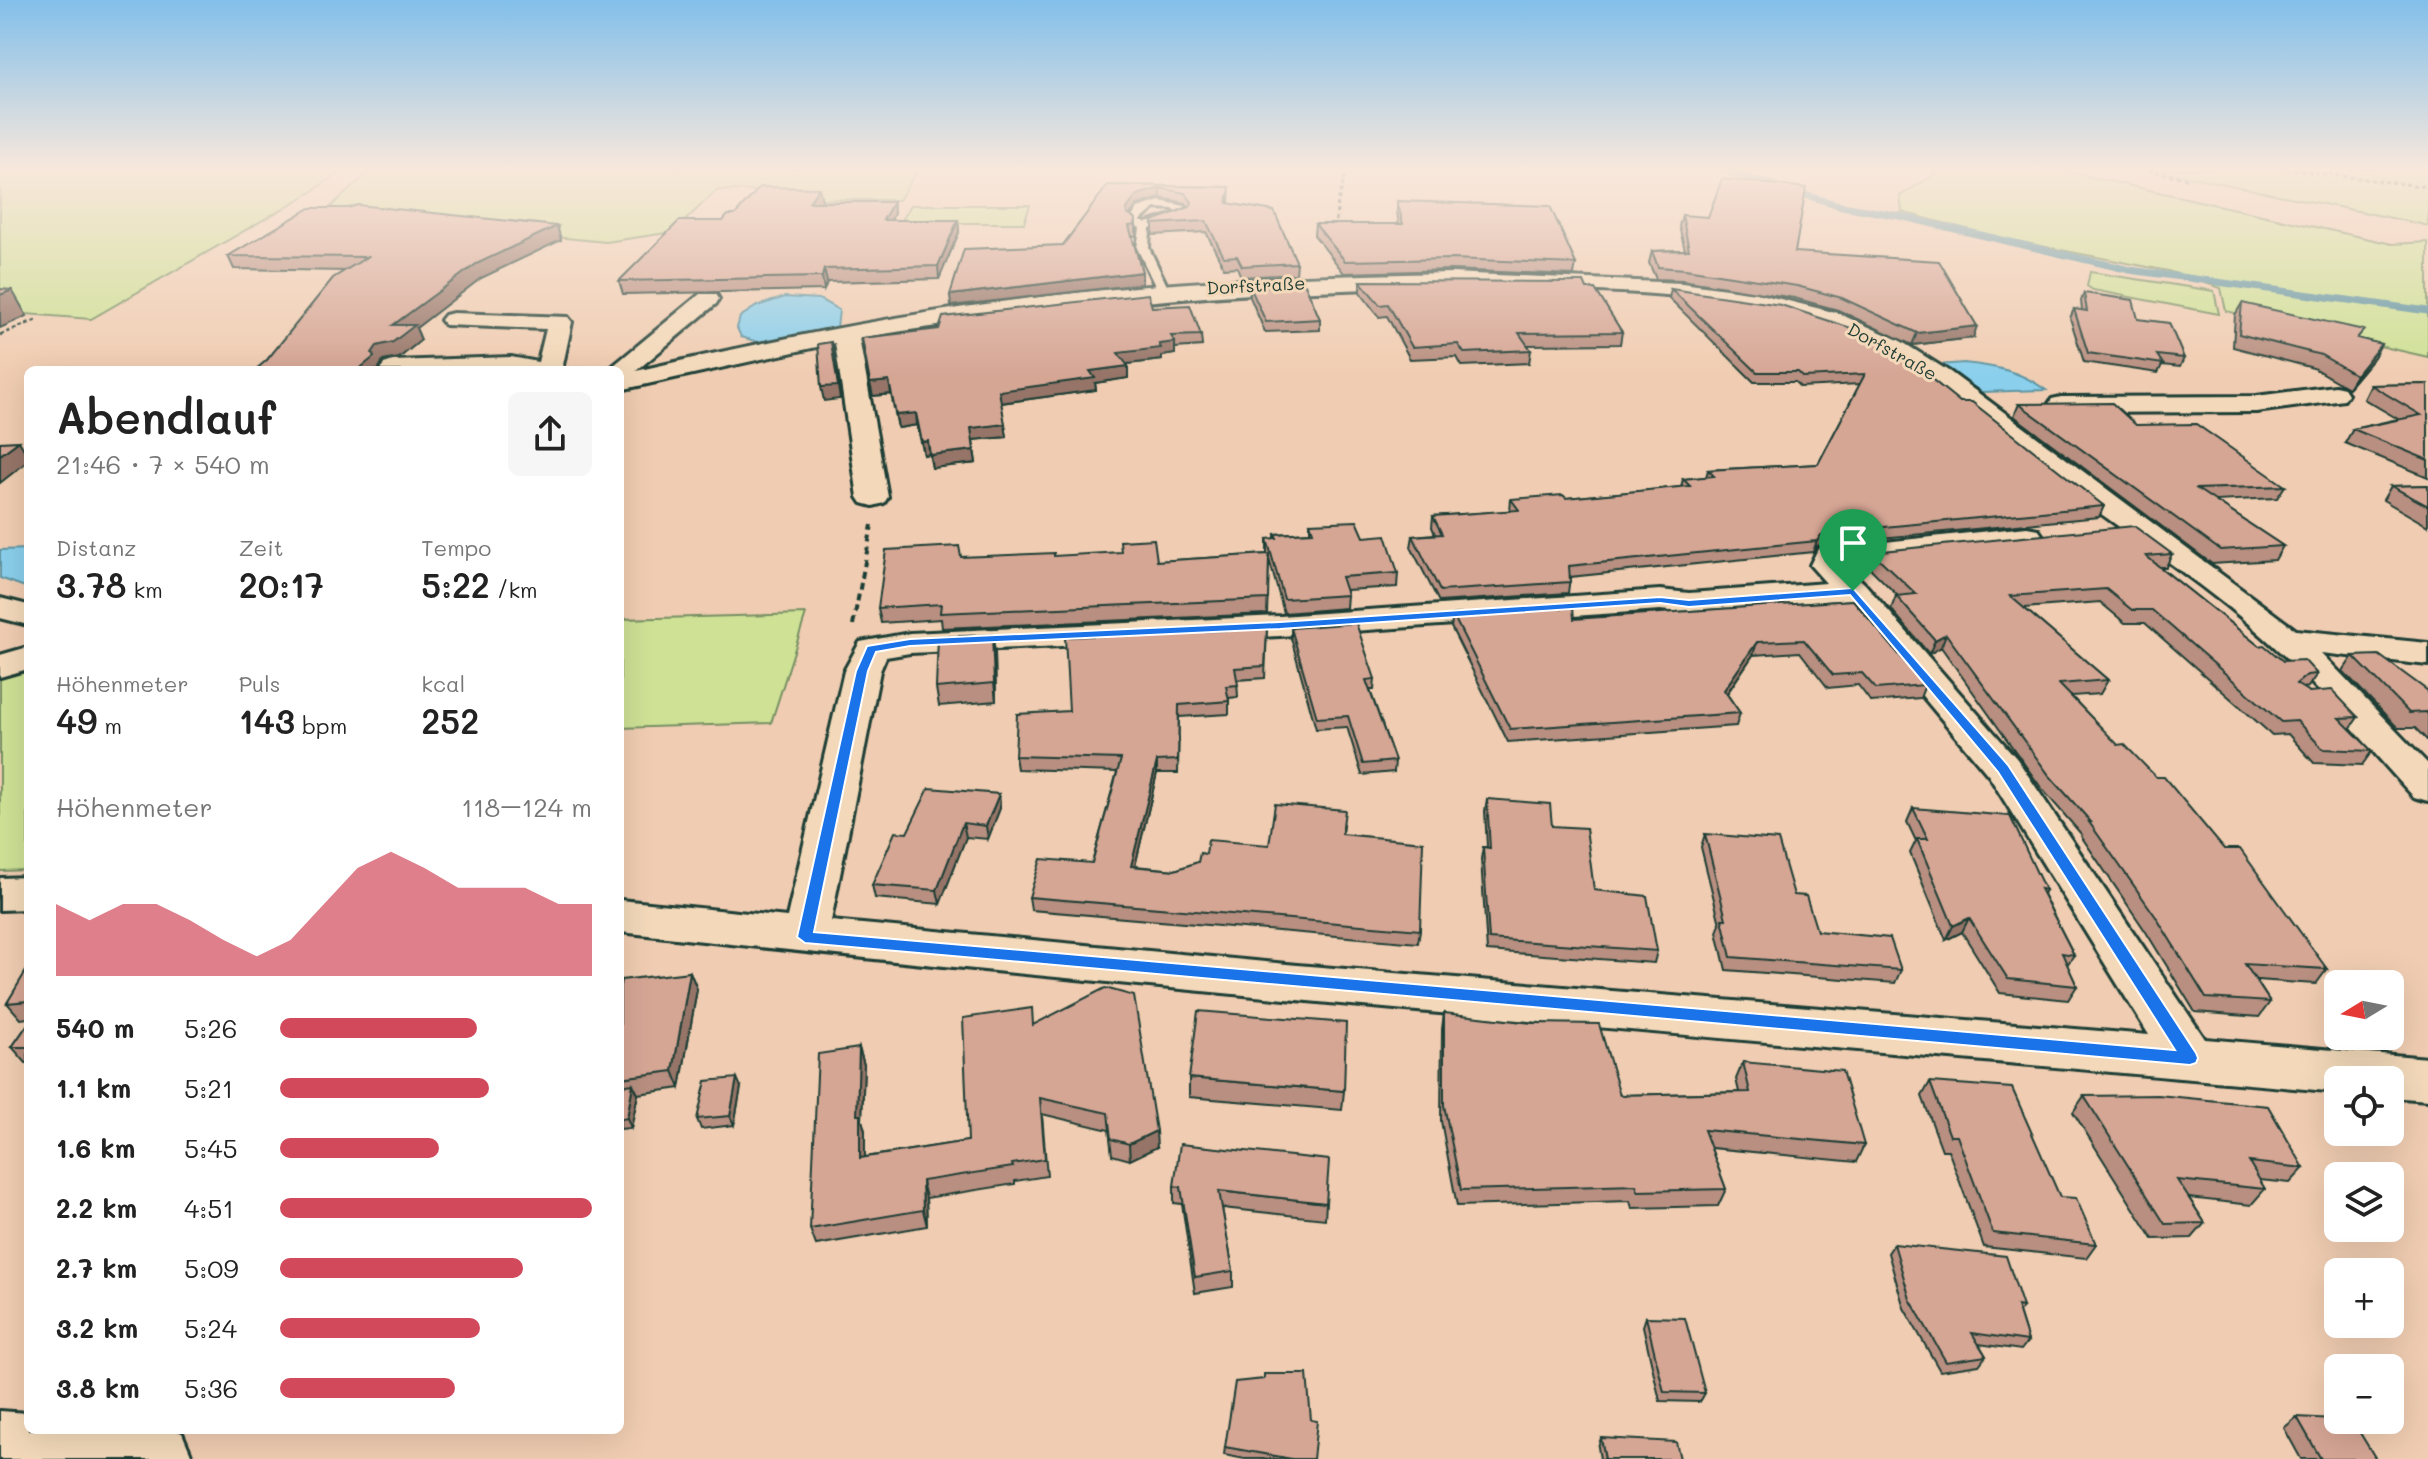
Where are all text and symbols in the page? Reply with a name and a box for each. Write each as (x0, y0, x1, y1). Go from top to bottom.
street label: Dorfstraße (1206, 270, 1306, 300)
street label: Dorfstraße (1844, 317, 1941, 386)
text: Abendlauf (56, 388, 276, 445)
button: share (508, 392, 592, 476)
text: 21:46 · 7 × 540 m (56, 447, 270, 481)
pin (1819, 509, 1887, 591)
icon: arrive (1831, 521, 1875, 565)
text: Distanz (56, 533, 136, 562)
text: Zeit (239, 533, 284, 562)
text: Tempo (421, 533, 491, 562)
text: 3.78 (56, 562, 126, 607)
text: 20:17 (239, 562, 324, 607)
text: 5:22 (421, 562, 490, 607)
text: km (126, 575, 163, 604)
text: /km (490, 575, 538, 604)
text: Höhenmeter (56, 669, 188, 698)
text: Puls (239, 669, 280, 698)
text: kcal (421, 669, 465, 698)
text: 49 (56, 698, 97, 743)
text: 143 (239, 698, 295, 743)
text: 252 (421, 698, 479, 743)
text: m (97, 711, 122, 740)
text: bpm (295, 711, 347, 740)
text: Höhenmeter (56, 790, 213, 824)
text: 118–124 m (461, 790, 592, 824)
north arrow (2324, 970, 2404, 1050)
map controls (2324, 970, 2404, 1434)
text: 540 m (56, 1011, 134, 1045)
text: 5:26 (184, 1011, 237, 1045)
button: locate (2324, 1066, 2404, 1146)
text: 1.1 km (56, 1071, 131, 1105)
text: 5:21 (184, 1071, 233, 1105)
text: 1.6 km (56, 1131, 135, 1165)
text: 5:45 (184, 1131, 238, 1165)
button: layers (2324, 1162, 2404, 1242)
text: 2.2 km (56, 1191, 137, 1225)
text: 4:51 (184, 1191, 234, 1225)
text: 2.7 km (56, 1251, 137, 1285)
text: 5:09 (184, 1251, 239, 1285)
button: + (2324, 1258, 2404, 1338)
text: 3.2 km (56, 1311, 138, 1345)
text: 5:24 (184, 1311, 237, 1345)
button: − (2324, 1354, 2404, 1434)
text: 3.8 km (56, 1371, 140, 1405)
text: 5:36 (184, 1371, 238, 1405)

